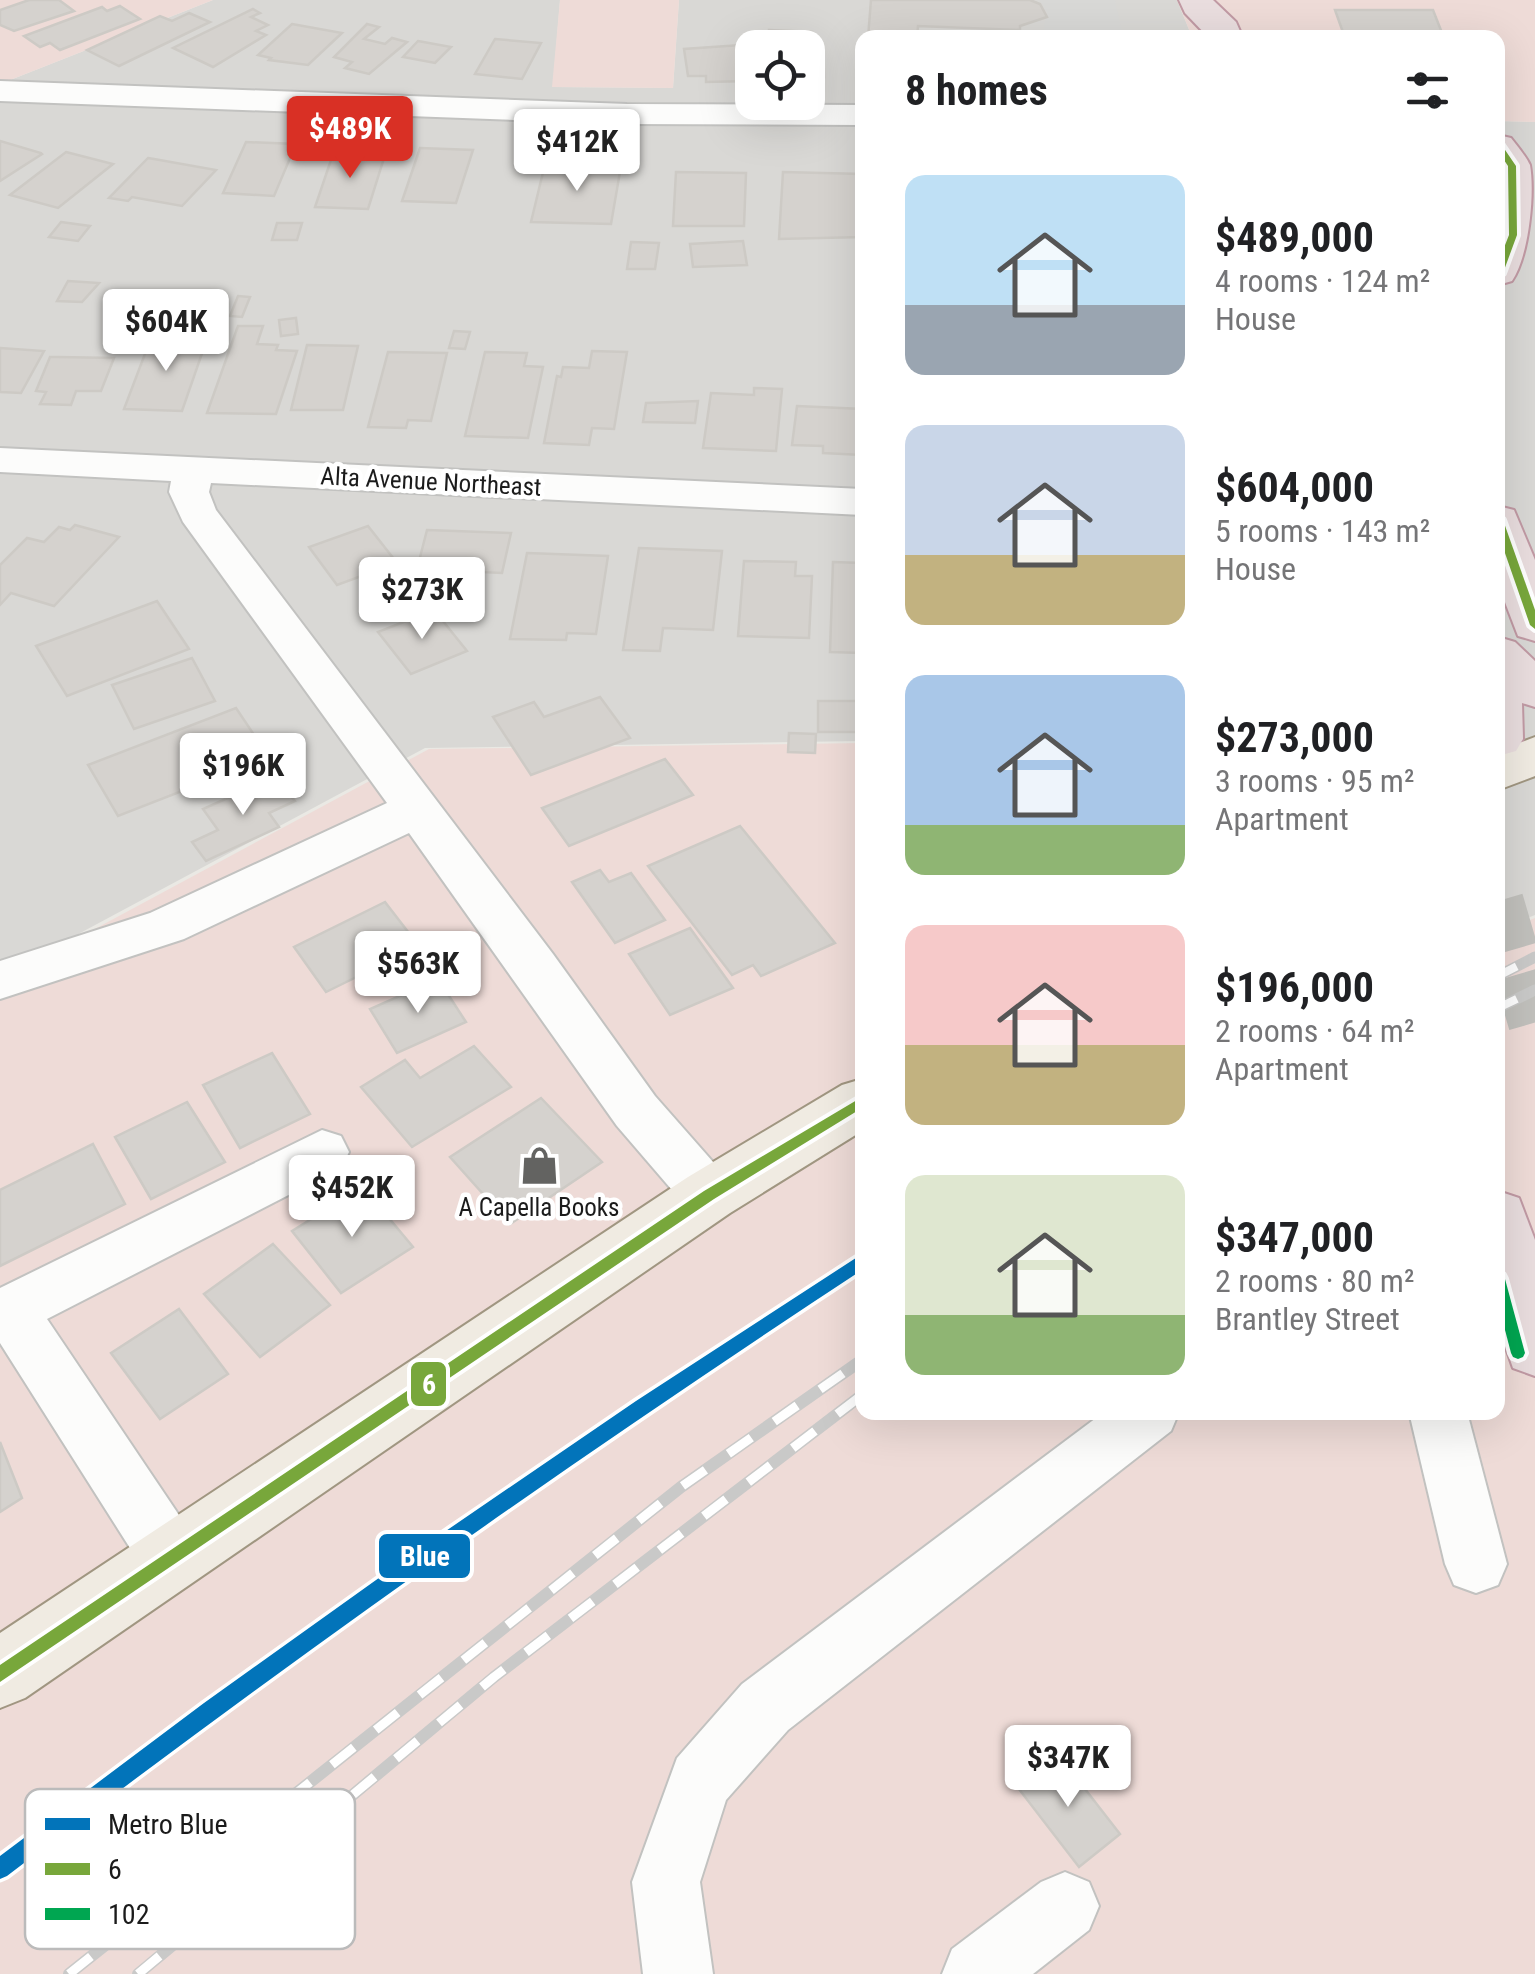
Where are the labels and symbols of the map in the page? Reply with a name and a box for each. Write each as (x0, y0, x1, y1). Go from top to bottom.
pin: $489K (280, 96, 420, 181)
pin: $412K (507, 109, 647, 194)
pin: $604K (96, 289, 236, 374)
street label: Alta Avenue Northeast (320, 461, 542, 502)
pin: $273K (352, 557, 492, 642)
pin: $196K (173, 733, 313, 818)
pin: $563K (348, 931, 488, 1016)
shop icon: A Capella Books (518, 1145, 560, 1187)
pin: $452K (282, 1155, 422, 1240)
place label: A Capella Books (459, 1193, 619, 1222)
line badge: 6 (409, 1360, 448, 1408)
text: 6 (422, 1368, 436, 1401)
line badge: Blue (377, 1532, 472, 1580)
text: Blue (400, 1540, 450, 1573)
pin: $347K (998, 1725, 1138, 1810)
legend (25, 1789, 355, 1949)
text: Metro Blue (108, 1808, 228, 1841)
text: 6 (108, 1853, 122, 1886)
text: 102 (108, 1898, 149, 1931)

